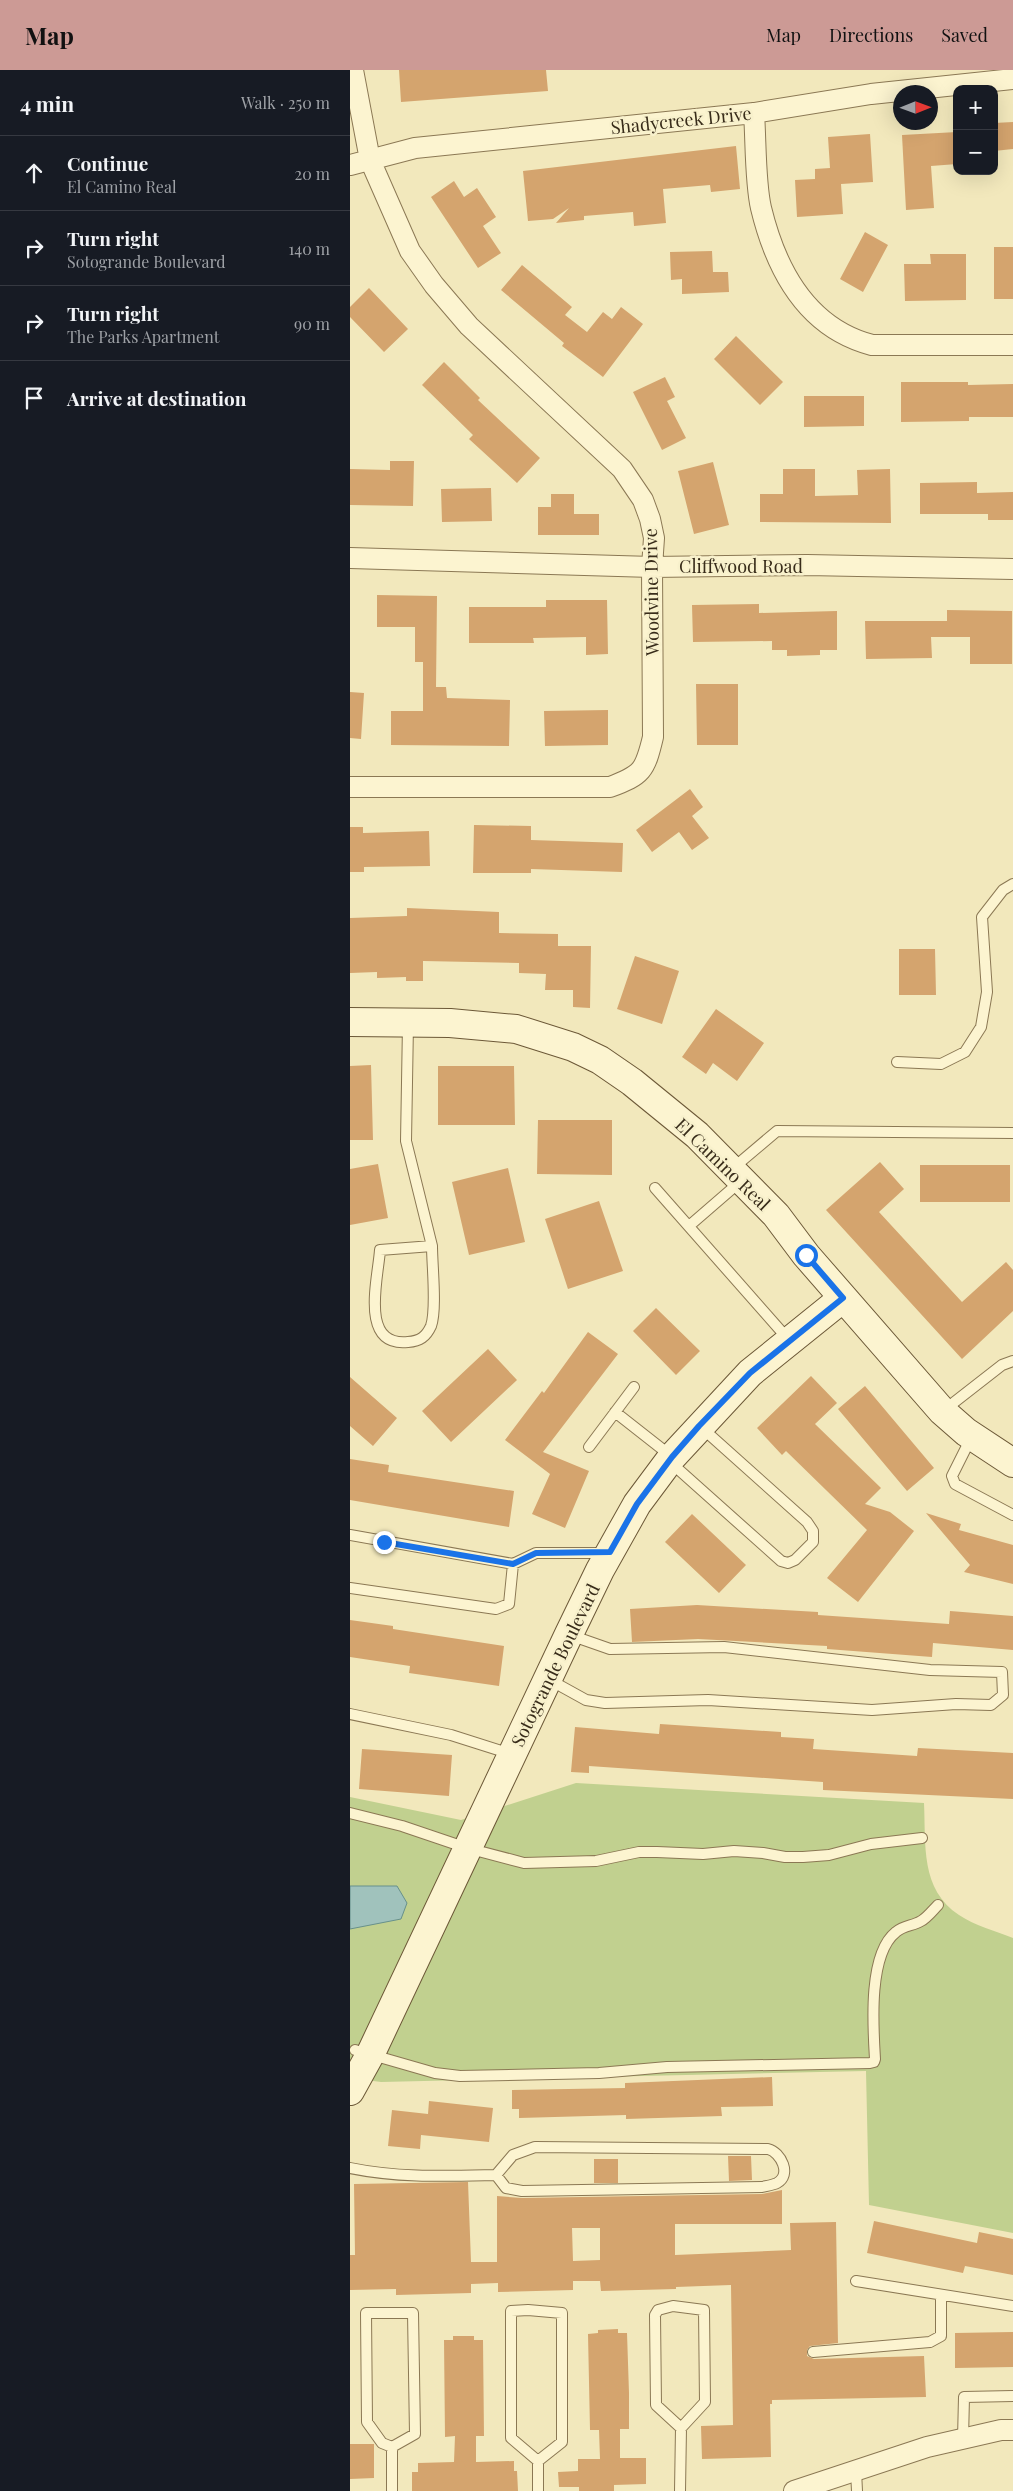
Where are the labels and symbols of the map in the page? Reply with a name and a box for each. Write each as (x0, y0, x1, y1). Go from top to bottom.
north arrow (893, 85, 938, 130)
street label: Shadycreek Drive (609, 101, 753, 139)
street label: Woodvine Drive (638, 528, 664, 657)
street label: Cliffwood Road (679, 554, 803, 578)
street label: El Camino Real (670, 1113, 776, 1215)
route start (795, 1244, 818, 1267)
route end (373, 1531, 396, 1554)
street label: Sotogrande Boulevard (505, 1579, 605, 1750)

